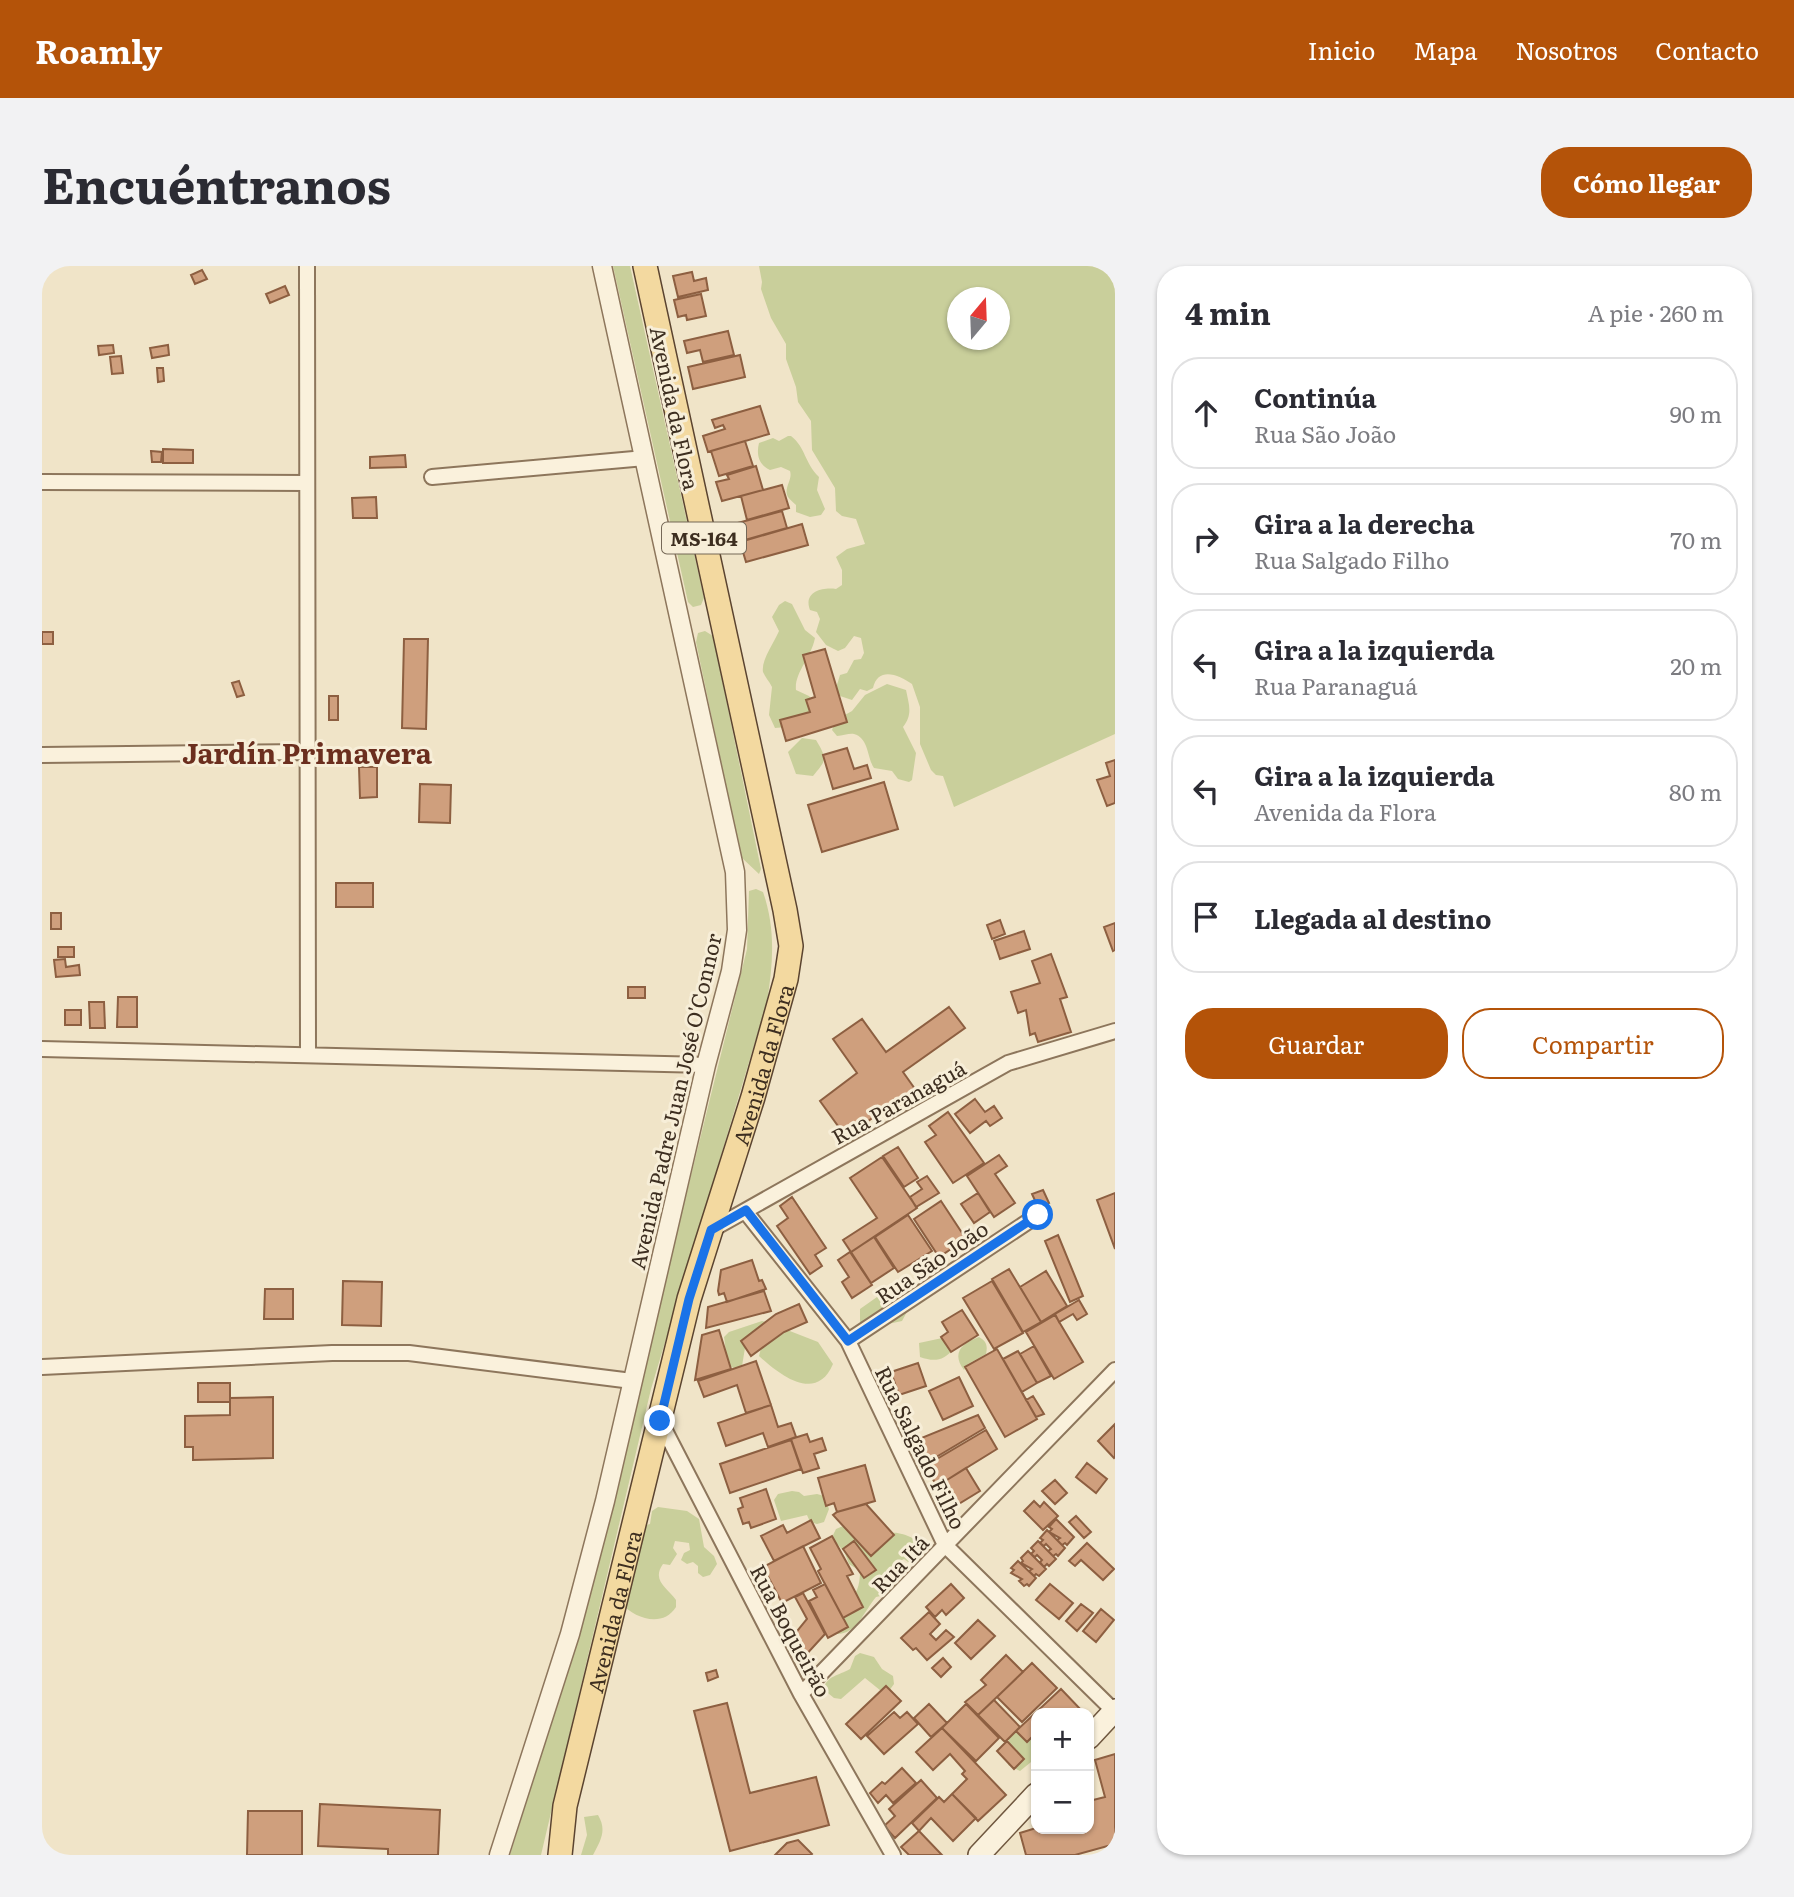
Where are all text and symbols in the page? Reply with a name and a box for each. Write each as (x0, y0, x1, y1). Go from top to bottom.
text: Roamly (35, 25, 162, 74)
text: Inicio (1308, 32, 1375, 67)
text: Mapa (1413, 32, 1477, 67)
text: Nosotros (1515, 32, 1617, 67)
text: Contacto (1655, 32, 1759, 67)
text: Encuéntranos (42, 146, 391, 219)
button: Cómo llegar (1541, 147, 1752, 218)
north arrow (947, 287, 1010, 350)
text: 4 min (1185, 290, 1271, 334)
text: A pie · 260 m (1588, 295, 1724, 329)
street label: Avenida da Flora (644, 323, 709, 493)
text: Continúa (1254, 377, 1377, 416)
icon: ahead (1187, 394, 1225, 432)
text: 90 m (1670, 396, 1722, 430)
text: Rua São João (1254, 416, 1396, 450)
text: Gira a la derecha (1254, 503, 1474, 542)
icon: right (1187, 520, 1225, 558)
road number: MS-164 (662, 522, 746, 554)
text: 70 m (1670, 522, 1722, 556)
text: Rua Salgado Filho (1254, 542, 1450, 576)
text: Gira a la izquierda (1254, 629, 1495, 668)
icon: left (1187, 646, 1225, 684)
text: 20 m (1670, 648, 1722, 682)
text: Rua Paranaguá (1254, 668, 1418, 702)
district label: Jardín Primavera (182, 731, 433, 773)
text: Gira a la izquierda (1254, 755, 1495, 794)
icon: left (1187, 772, 1225, 810)
text: 80 m (1669, 774, 1722, 808)
text: Avenida da Flora (1254, 794, 1436, 828)
icon: arrive (1187, 898, 1225, 936)
text: Llegada al destino (1254, 898, 1491, 937)
street label: Avenida Padre Juan José O'Connor (620, 930, 728, 1272)
street label: Avenida da Flora (723, 979, 800, 1149)
button: Guardar (1185, 1008, 1448, 1079)
button: Compartir (1462, 1008, 1724, 1079)
street label: Rua Paranaguá (825, 1051, 971, 1151)
route start (1022, 1199, 1053, 1230)
street label: Rua São João (869, 1212, 993, 1310)
street label: Rua Salgado Filho (869, 1360, 975, 1534)
route end (644, 1405, 675, 1436)
street label: Avenida da Flora (578, 1526, 648, 1696)
street label: Rua Itá (863, 1526, 935, 1599)
street label: Rua Boqueirão (744, 1558, 840, 1702)
map controls (1031, 1708, 1094, 1834)
button: + (1031, 1708, 1094, 1771)
button: − (1031, 1771, 1094, 1834)

